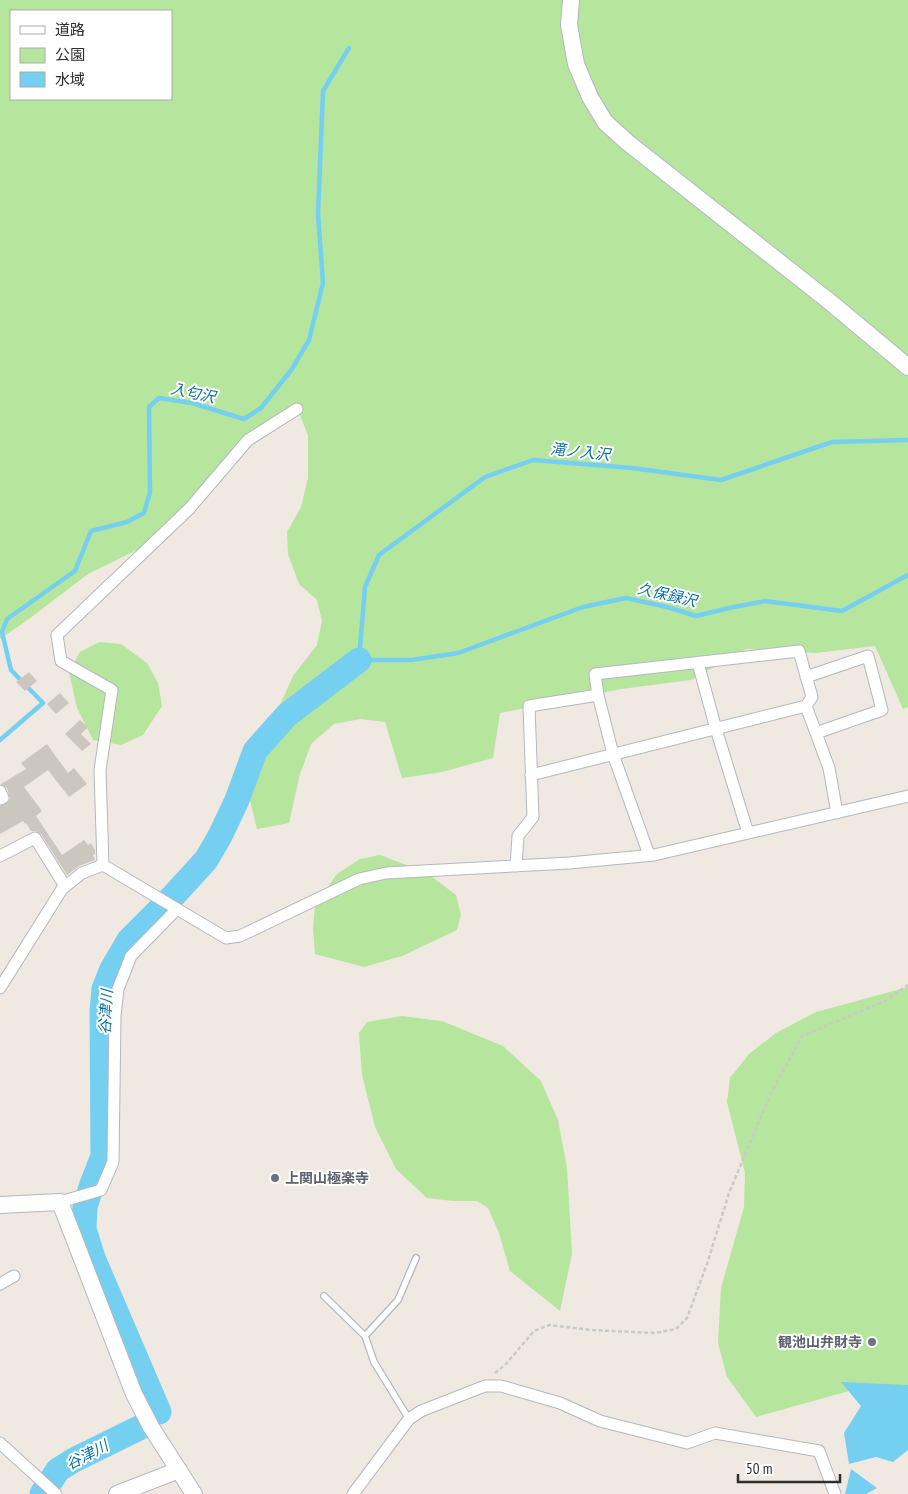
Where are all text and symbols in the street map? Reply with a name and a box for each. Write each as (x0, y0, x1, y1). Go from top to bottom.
legend (10, 10, 172, 100)
text: 道路 (55, 20, 85, 39)
text: 公園 (55, 45, 85, 64)
text: 水域 (55, 70, 85, 89)
water label: 入匂沢 (169, 379, 219, 407)
water label: 滝ノ入沢 (549, 439, 613, 464)
water label: 久保録沢 (636, 579, 700, 611)
water label: 谷津川 (95, 987, 116, 1035)
place label: 上関山極楽寺 (285, 1169, 369, 1187)
marker: 上関山極楽寺 (269, 1172, 281, 1184)
place label: 観池山弁財寺 (778, 1333, 862, 1351)
marker: 観池山弁財寺 (866, 1336, 878, 1348)
water label: 谷津川 (62, 1435, 113, 1474)
scale bar (738, 1452, 840, 1484)
text: 50 m (746, 1459, 772, 1478)

